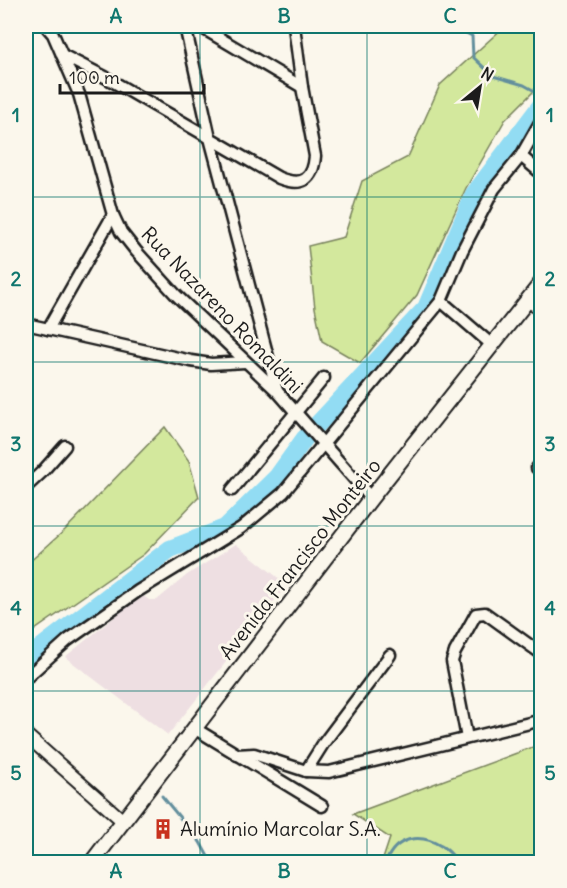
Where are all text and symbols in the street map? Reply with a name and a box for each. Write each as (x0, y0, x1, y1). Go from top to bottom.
text: A (110, 3, 123, 28)
text: B (277, 3, 291, 28)
text: C (443, 3, 457, 28)
scale bar (60, 57, 204, 95)
north arrow (450, 57, 510, 117)
text: N (478, 63, 497, 85)
text: 100 m (69, 66, 120, 89)
text: 1 (12, 102, 20, 127)
text: 1 (546, 102, 554, 127)
street label: Rua Nazareno Romaldini (136, 221, 308, 398)
text: 2 (11, 266, 22, 291)
text: 2 (545, 266, 556, 291)
text: 3 (10, 431, 22, 456)
text: 3 (544, 431, 556, 456)
street label: Avenida Francisco Monteiro (213, 453, 386, 664)
text: 4 (10, 595, 22, 620)
text: 4 (544, 595, 556, 620)
text: 5 (10, 760, 22, 785)
text: 5 (544, 760, 556, 785)
place label: Alumínio Marcolar S.A. (180, 816, 381, 841)
building icon: Alumínio Marcolar S.A. (151, 817, 175, 841)
text: A (110, 858, 123, 883)
text: B (277, 858, 291, 883)
text: C (443, 858, 457, 883)

